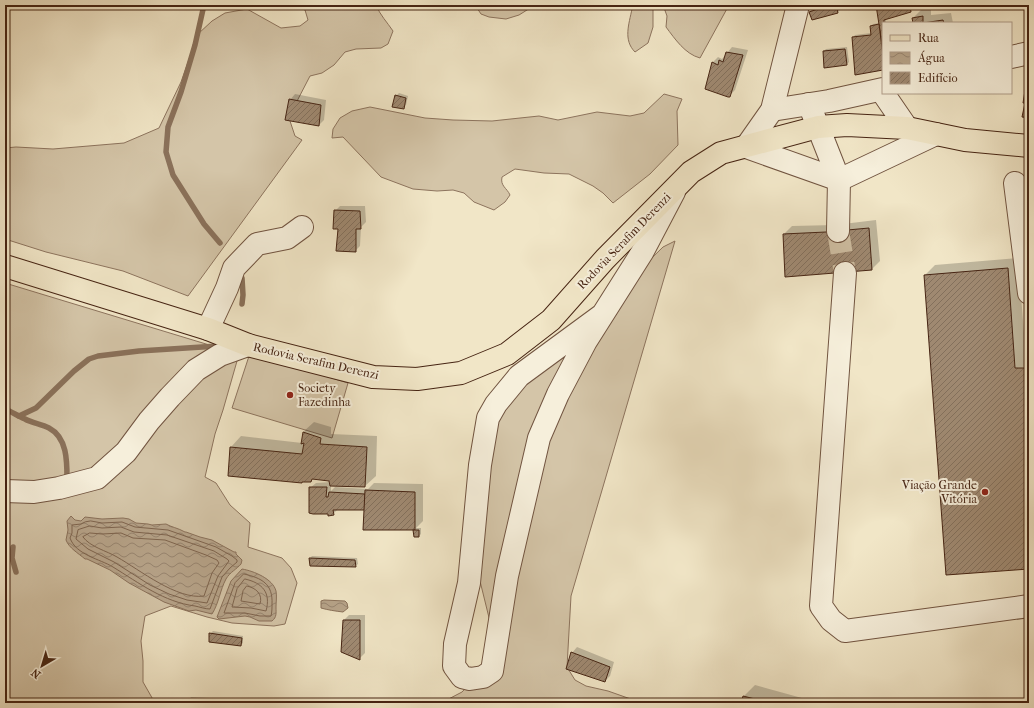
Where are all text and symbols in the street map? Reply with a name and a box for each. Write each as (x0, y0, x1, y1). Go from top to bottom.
legend (882, 22, 1012, 94)
text: Rua (918, 31, 939, 45)
text: Água (917, 50, 945, 65)
text: Edifício (918, 71, 958, 85)
street label: Rodovia Serafim Derenzi (574, 190, 674, 292)
street label: Rodovia Serafim Derenzi (252, 340, 381, 382)
place label: Society Fazedinha (298, 381, 351, 409)
marker: Society Fazedinha (285, 390, 295, 400)
place label: Viação Grande Vitória (901, 478, 977, 506)
marker: Viação Grande Vitória (980, 487, 990, 497)
north arrow (22, 646, 62, 686)
text: N (28, 665, 43, 681)

